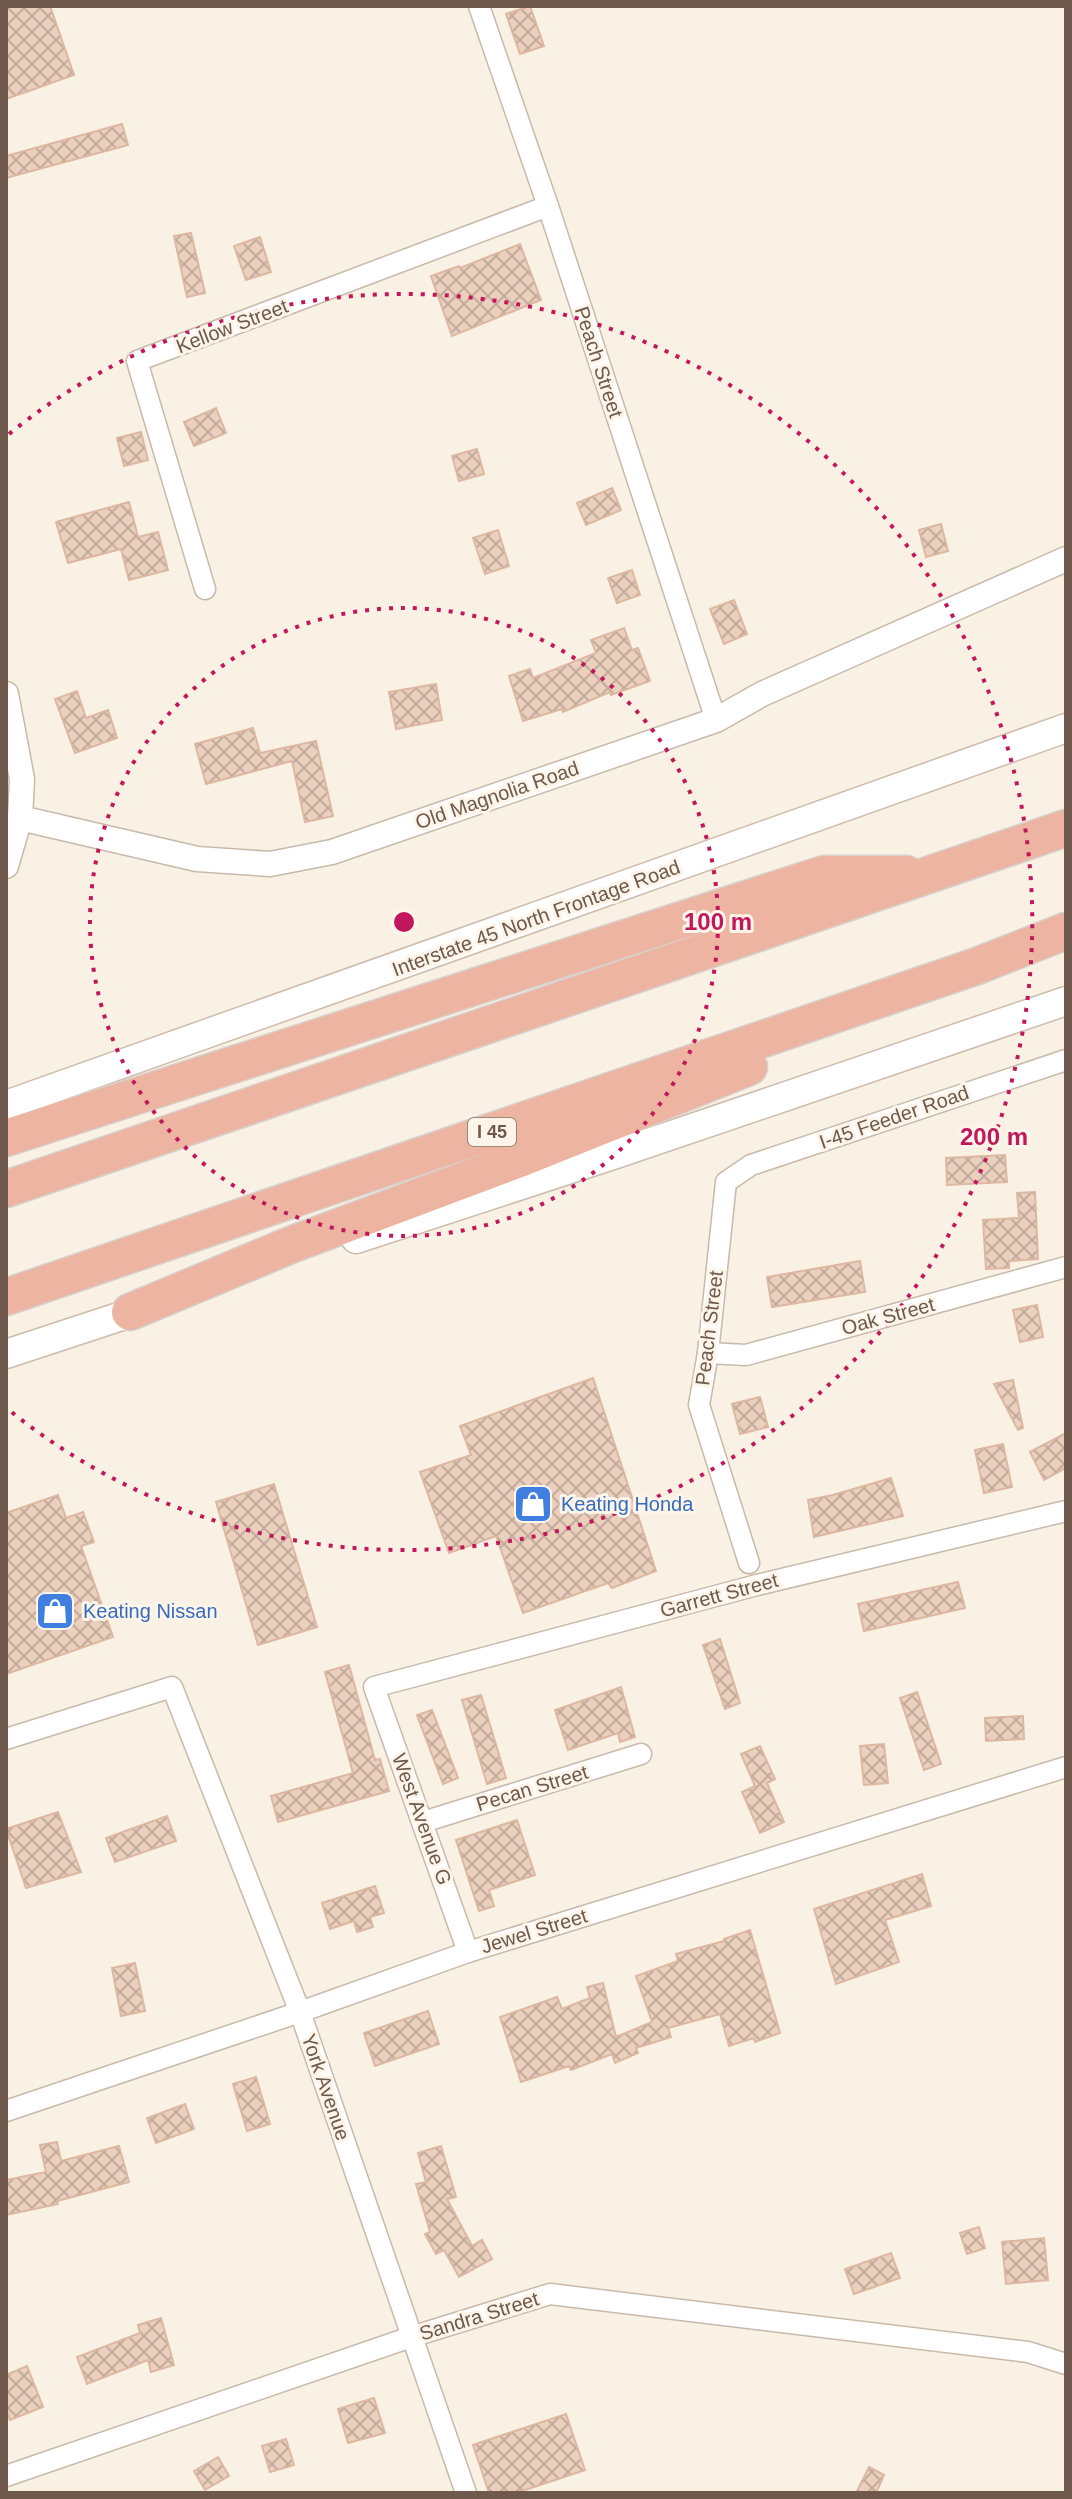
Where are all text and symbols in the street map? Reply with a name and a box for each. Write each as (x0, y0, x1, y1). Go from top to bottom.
street label: Kellow Street (173, 294, 291, 357)
street label: Peach Street (571, 304, 627, 421)
street label: Old Magnolia Road (412, 757, 582, 833)
street label: Interstate 45 North Frontage Road (389, 856, 683, 980)
centre of rings (390, 908, 418, 936)
text: 100 m (684, 908, 752, 935)
street label: I-45 Feeder Road (816, 1081, 972, 1153)
road number: I 45 (468, 1118, 516, 1146)
text: 200 m (960, 1123, 1028, 1150)
street label: Peach Street (691, 1269, 727, 1387)
street label: Oak Street (839, 1293, 937, 1339)
shop icon: Keating Honda (512, 1483, 554, 1525)
place label: Keating Honda (561, 1493, 694, 1515)
street label: Garrett Street (658, 1569, 781, 1621)
shop icon: Keating Nissan (34, 1590, 76, 1632)
place label: Keating Nissan (83, 1600, 218, 1622)
street label: West Avenue G (388, 1750, 456, 1888)
street label: Pecan Street (473, 1760, 591, 1815)
street label: Jewel Street (478, 1904, 590, 1958)
street label: York Avenue (297, 2031, 355, 2143)
street label: Sandra Street (417, 2287, 542, 2345)

